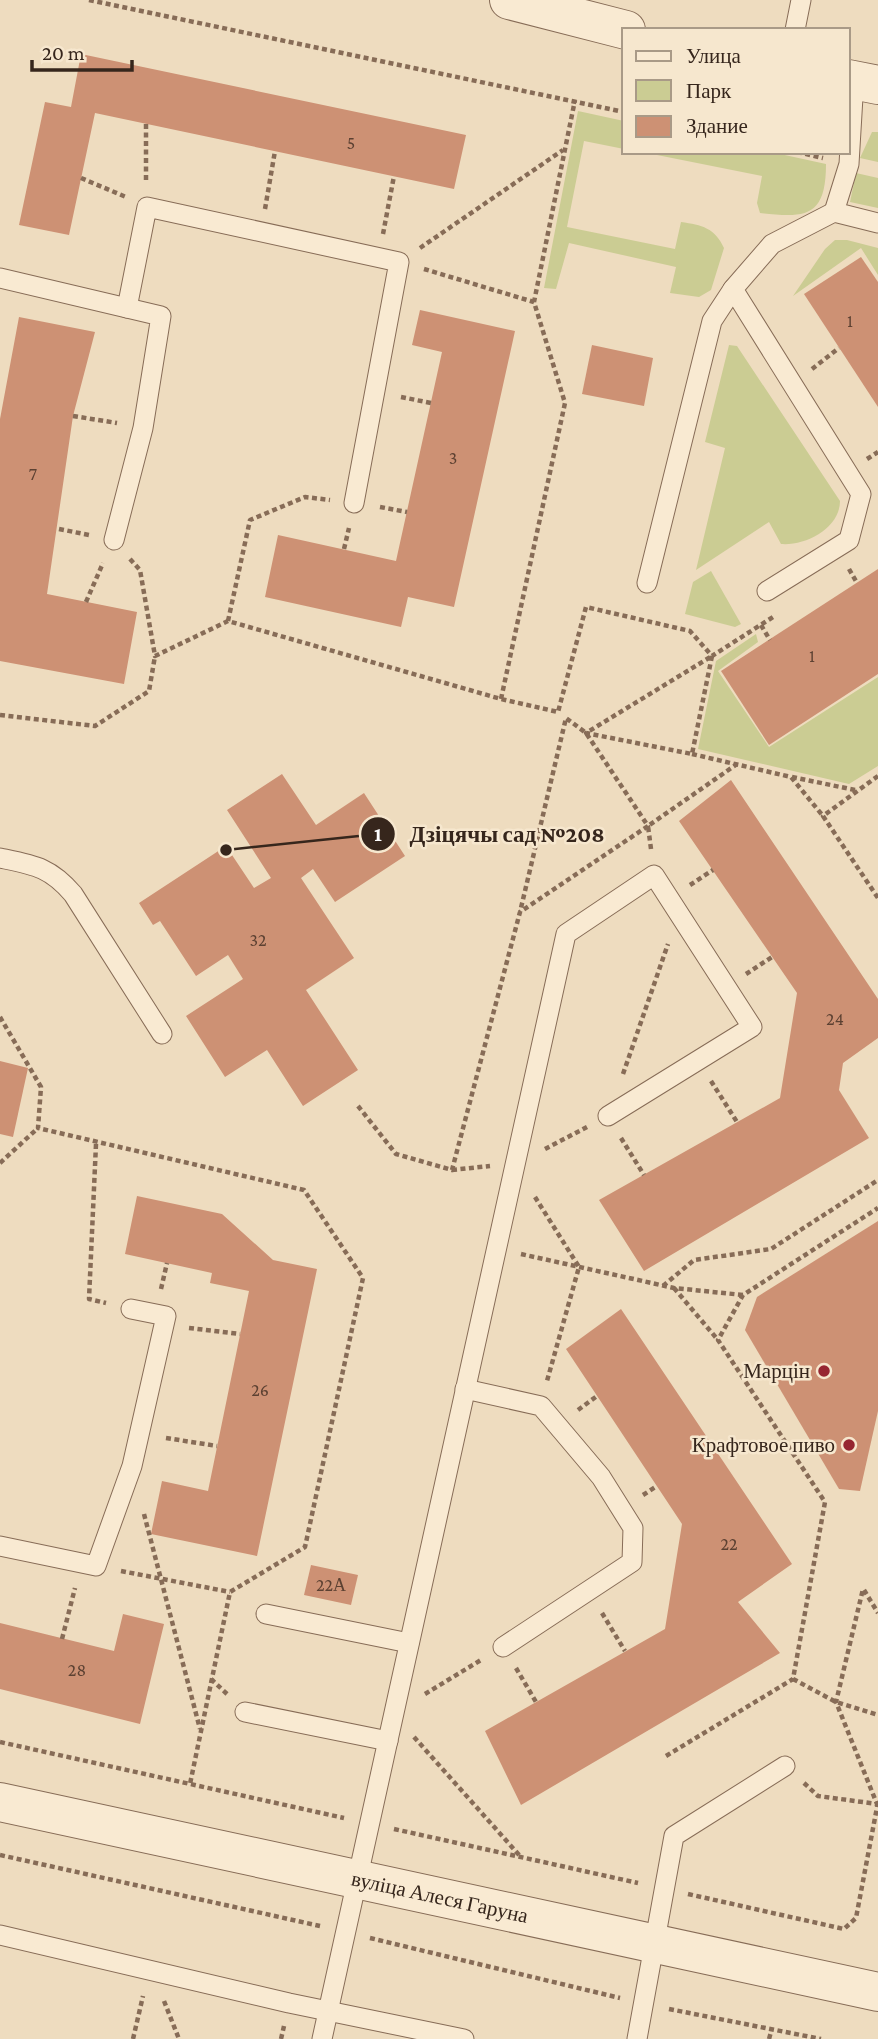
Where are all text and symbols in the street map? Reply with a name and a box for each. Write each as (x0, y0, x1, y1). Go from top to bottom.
scale bar (32, 28, 131, 72)
legend (622, 28, 850, 154)
text: 20 m (42, 41, 85, 65)
text: Улица (686, 44, 741, 68)
text: Парк (686, 79, 732, 103)
text: Здание (686, 114, 748, 138)
house number: 5 (347, 133, 355, 153)
house number: 1 (847, 311, 853, 331)
house number: 3 (449, 448, 457, 468)
house number: 7 (29, 464, 37, 484)
house number: 1 (809, 646, 815, 666)
callout: Дзіцячы сад №208 (360, 812, 618, 856)
text: Дзіцячы сад №208 (409, 821, 605, 847)
text: 1 (374, 822, 382, 846)
house number: 32 (249, 930, 267, 950)
house number: 24 (826, 1009, 844, 1029)
place label: Марцін (743, 1359, 810, 1383)
marker: Марцін (816, 1363, 832, 1379)
house number: 26 (251, 1380, 269, 1400)
place label: Крафтовое пиво (692, 1433, 835, 1457)
marker: Крафтовое пиво (841, 1437, 857, 1453)
house number: 22 (720, 1534, 738, 1554)
house number: 22А (316, 1575, 346, 1595)
house number: 28 (68, 1660, 86, 1680)
street label: вуліца Алеся Гаруна (349, 1866, 531, 1928)

